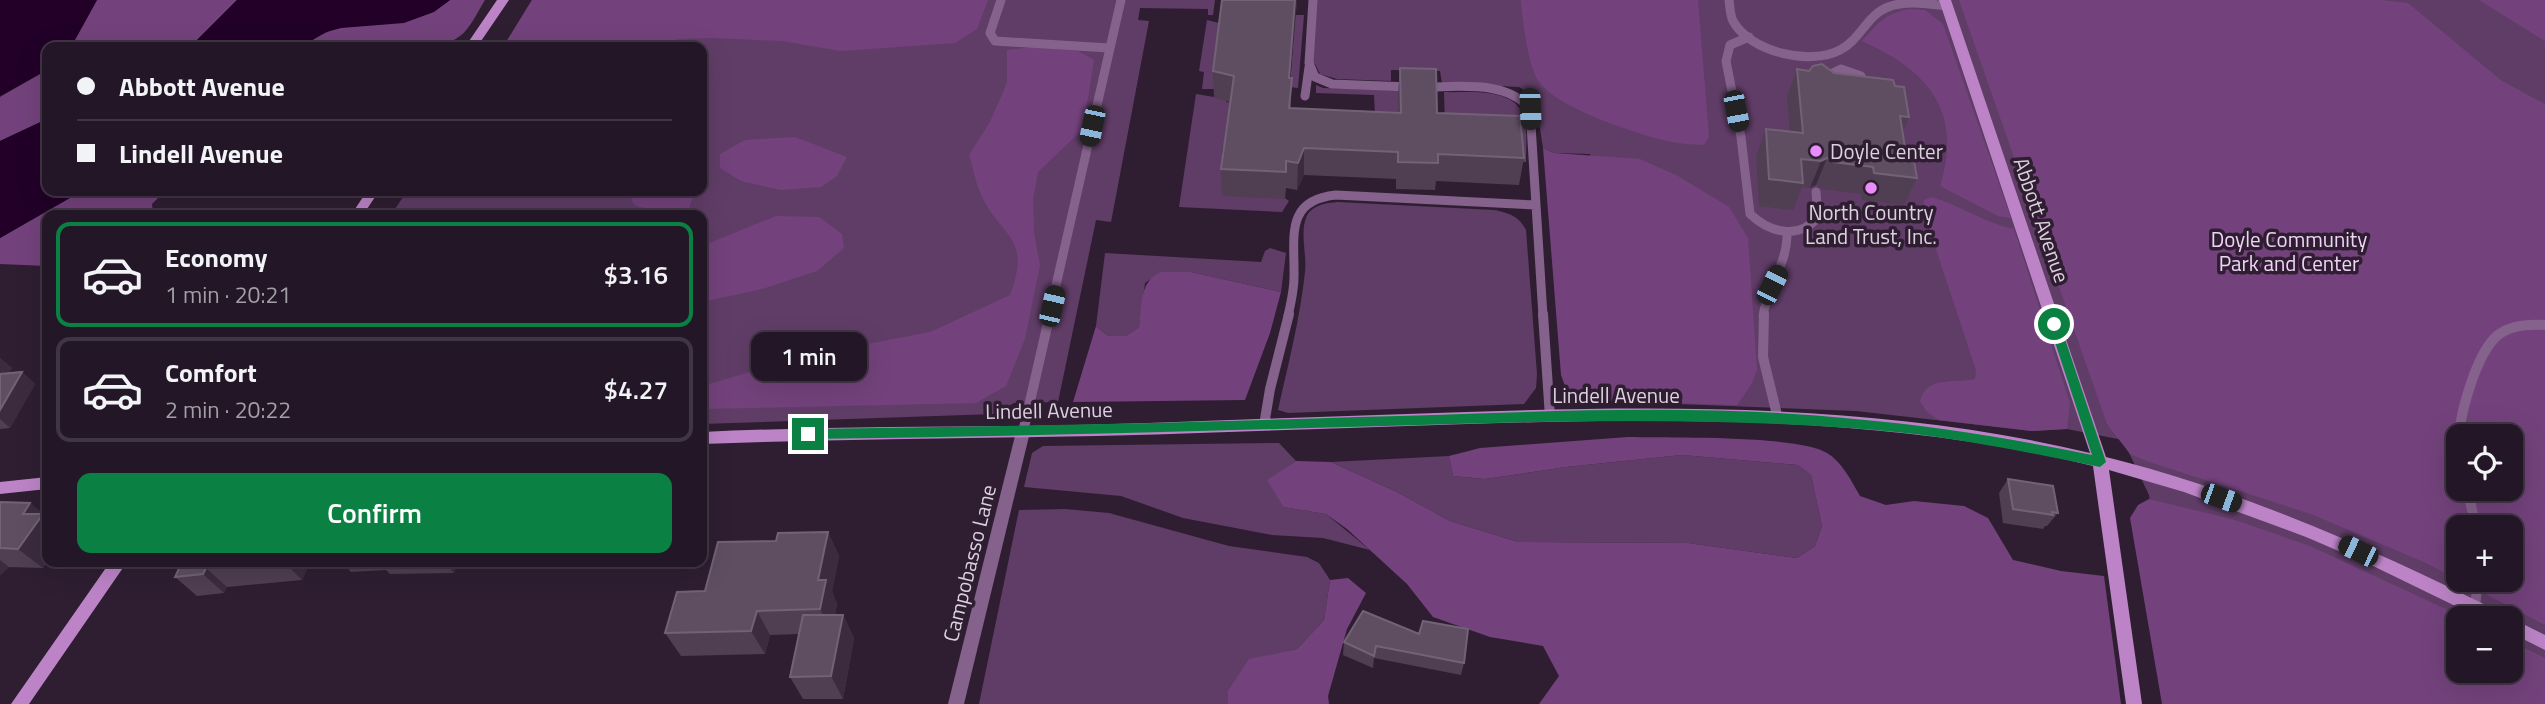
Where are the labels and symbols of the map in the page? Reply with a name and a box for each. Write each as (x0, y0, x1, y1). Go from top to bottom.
car (1519, 88, 1542, 130)
car (1722, 88, 1751, 134)
car (1078, 103, 1107, 149)
place label: Doyle Center (1830, 135, 1943, 167)
marker: Doyle Center (1808, 143, 1824, 159)
street label: Abbott Avenue (2006, 153, 2078, 287)
marker: North Country Land Trust, Inc. (1863, 180, 1879, 196)
place label: North Country Land Trust, Inc. (1805, 196, 1937, 252)
park label: Doyle Community Park and Center (2211, 223, 2367, 279)
car (1754, 262, 1791, 308)
car (1038, 283, 1067, 329)
route start (2038, 308, 2070, 340)
callout: 1 min (750, 332, 866, 382)
street label: Lindell Avenue (1552, 379, 1680, 411)
street label: Lindell Avenue (985, 393, 1113, 427)
route end (792, 418, 824, 450)
street label: Campobasso Lane (934, 481, 1004, 645)
car (2198, 481, 2245, 515)
car (2335, 532, 2382, 570)

